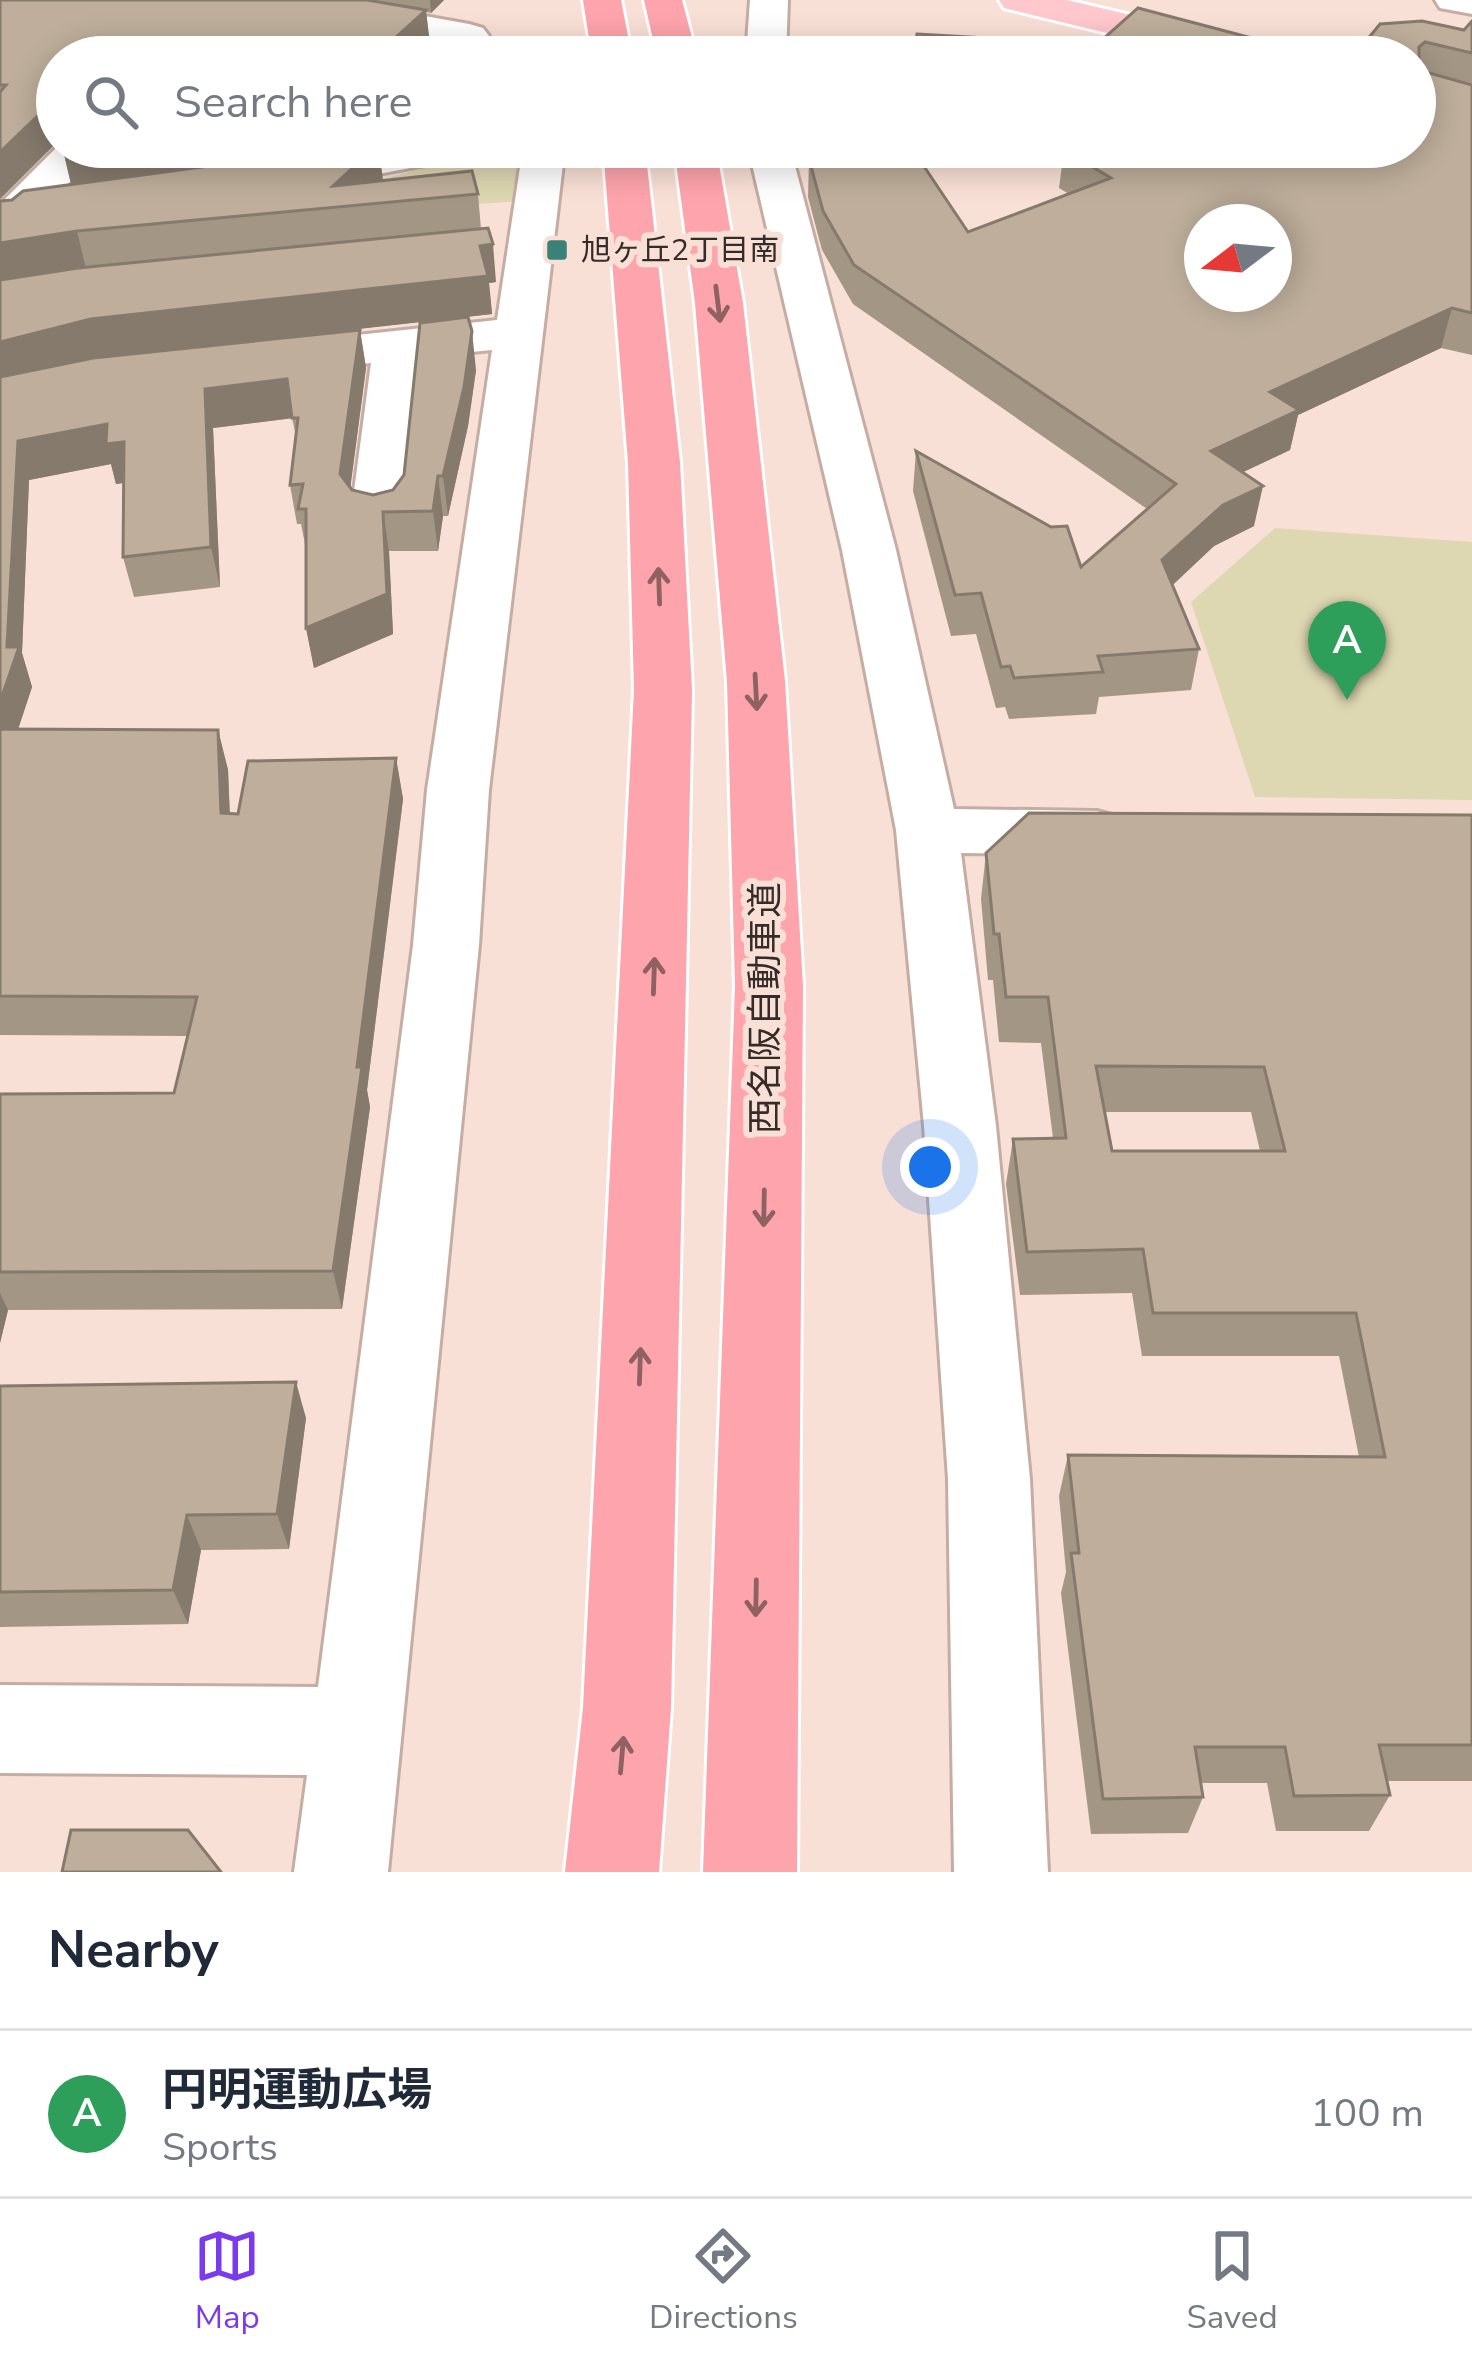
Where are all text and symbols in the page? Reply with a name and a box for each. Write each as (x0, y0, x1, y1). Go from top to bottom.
search box (36, 36, 1436, 168)
icon: search (78, 69, 144, 135)
text: Search here (174, 72, 413, 133)
north arrow (1184, 204, 1292, 312)
place label: 旭ヶ丘2丁目南 (581, 230, 779, 271)
marker: 旭ヶ丘2丁目南 (544, 237, 570, 263)
one-way arrow (708, 284, 730, 323)
one-way arrow (647, 567, 670, 606)
pin: A (1308, 601, 1386, 700)
one-way arrow (745, 672, 768, 711)
street label: 西名阪自動車道 (741, 882, 790, 1134)
one-way arrow (643, 957, 666, 996)
your location (900, 1137, 960, 1197)
one-way arrow (753, 1188, 776, 1227)
one-way arrow (628, 1347, 651, 1386)
one-way arrow (744, 1578, 767, 1617)
one-way arrow (611, 1737, 634, 1776)
text: Nearby (48, 1915, 219, 1985)
text: 円明運動広場 (162, 2060, 432, 2121)
text: A (72, 2087, 102, 2140)
text: 100 m (1310, 2087, 1424, 2140)
text: Sports (162, 2121, 278, 2174)
tab: Map (194, 2223, 260, 2340)
tab: Directions (649, 2223, 798, 2340)
tab: Saved (1186, 2223, 1278, 2340)

